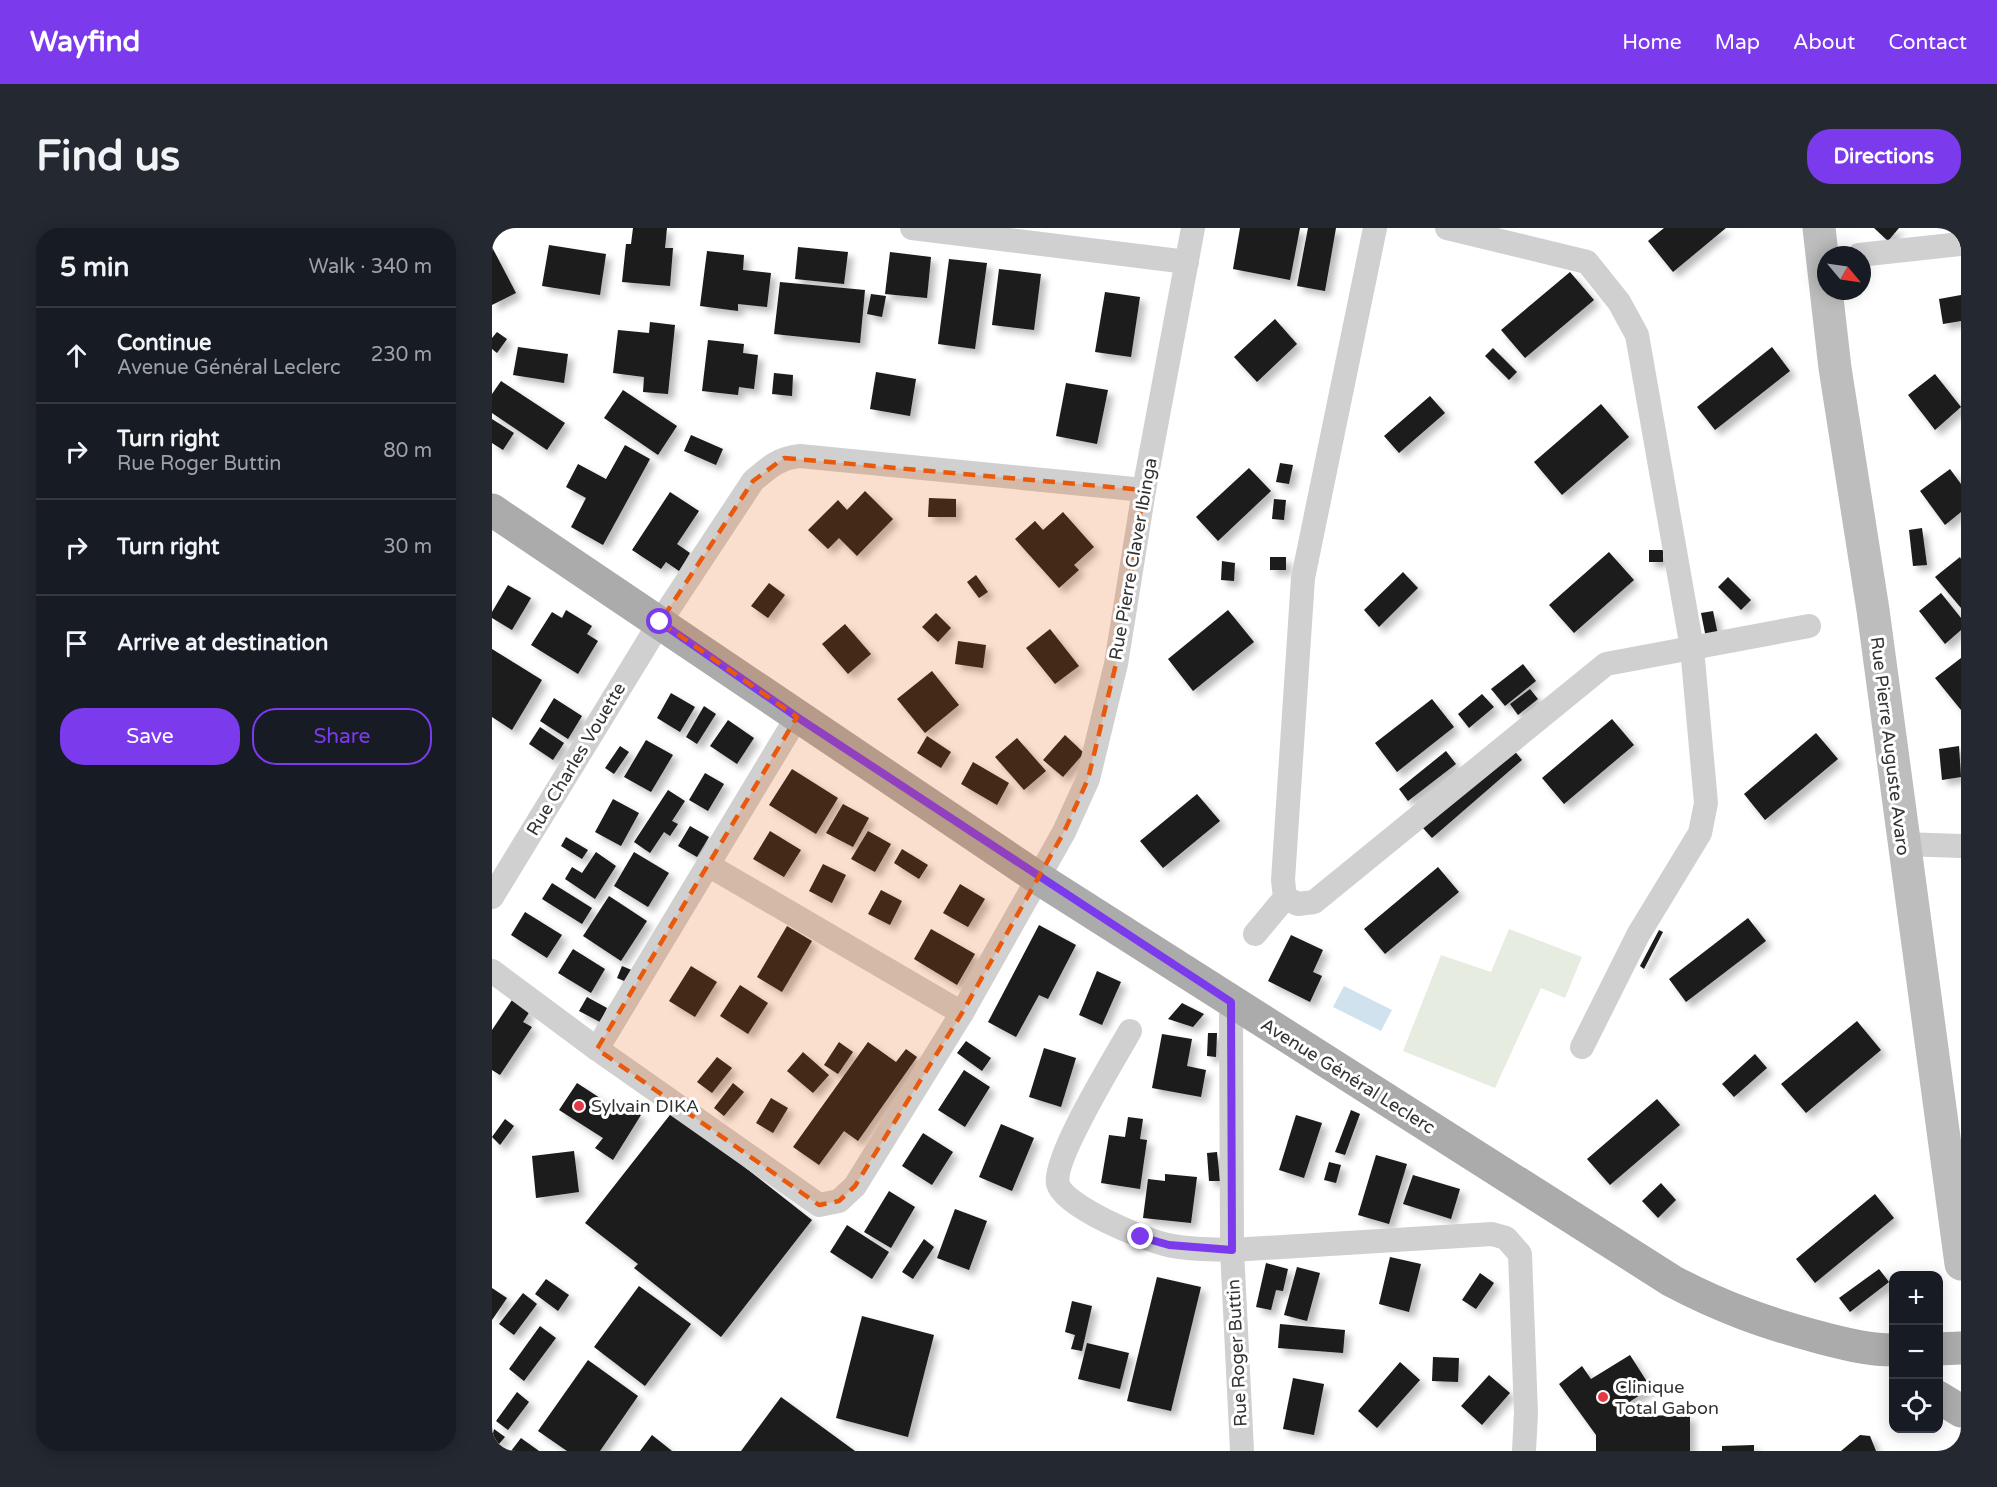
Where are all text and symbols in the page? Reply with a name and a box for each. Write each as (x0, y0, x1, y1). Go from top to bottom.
text: Wayfind (30, 25, 140, 59)
text: Home (1622, 30, 1682, 55)
text: Map (1715, 30, 1760, 55)
text: About (1793, 30, 1855, 55)
text: Contact (1888, 30, 1967, 55)
button: Directions (1807, 129, 1961, 184)
text: Find us (36, 131, 180, 182)
north arrow (1817, 246, 1871, 300)
text: 5 min (60, 252, 129, 283)
text: Walk · 340 m (309, 255, 432, 279)
text: Continue (117, 330, 212, 356)
icon: ahead (60, 339, 93, 372)
text: 230 m (371, 343, 432, 367)
text: Avenue Général Leclerc (117, 356, 341, 380)
text: Turn right (117, 426, 219, 452)
icon: right (60, 435, 93, 468)
text: 80 m (383, 439, 432, 463)
text: Rue Roger Buttin (117, 452, 281, 476)
street label: Rue Pierre Claver Ibinga (1104, 456, 1162, 662)
icon: right (60, 531, 93, 564)
text: Turn right (117, 534, 219, 560)
text: 30 m (383, 535, 432, 559)
route start (646, 608, 672, 634)
icon: arrive (60, 627, 93, 660)
text: Arrive at destination (117, 630, 328, 656)
street label: Rue Pierre Auguste Avaro (1866, 635, 1914, 857)
street label: Rue Charles Vouette (522, 679, 630, 839)
button: Save (60, 708, 240, 765)
button: Share (252, 708, 432, 765)
street label: Avenue Général Leclerc (1257, 1013, 1439, 1139)
place label: Sylvain DIKA (591, 1095, 699, 1117)
marker: Sylvain DIKA (572, 1099, 586, 1113)
route end (1127, 1223, 1153, 1249)
map controls (1889, 1271, 1943, 1433)
button: + (1889, 1271, 1943, 1325)
street label: Rue Roger Buttin (1222, 1279, 1252, 1427)
button: − (1889, 1325, 1943, 1379)
place label: Clinique Total Gabon (1615, 1376, 1719, 1419)
button: locate (1889, 1379, 1943, 1433)
marker: Clinique Total Gabon (1596, 1390, 1610, 1404)

